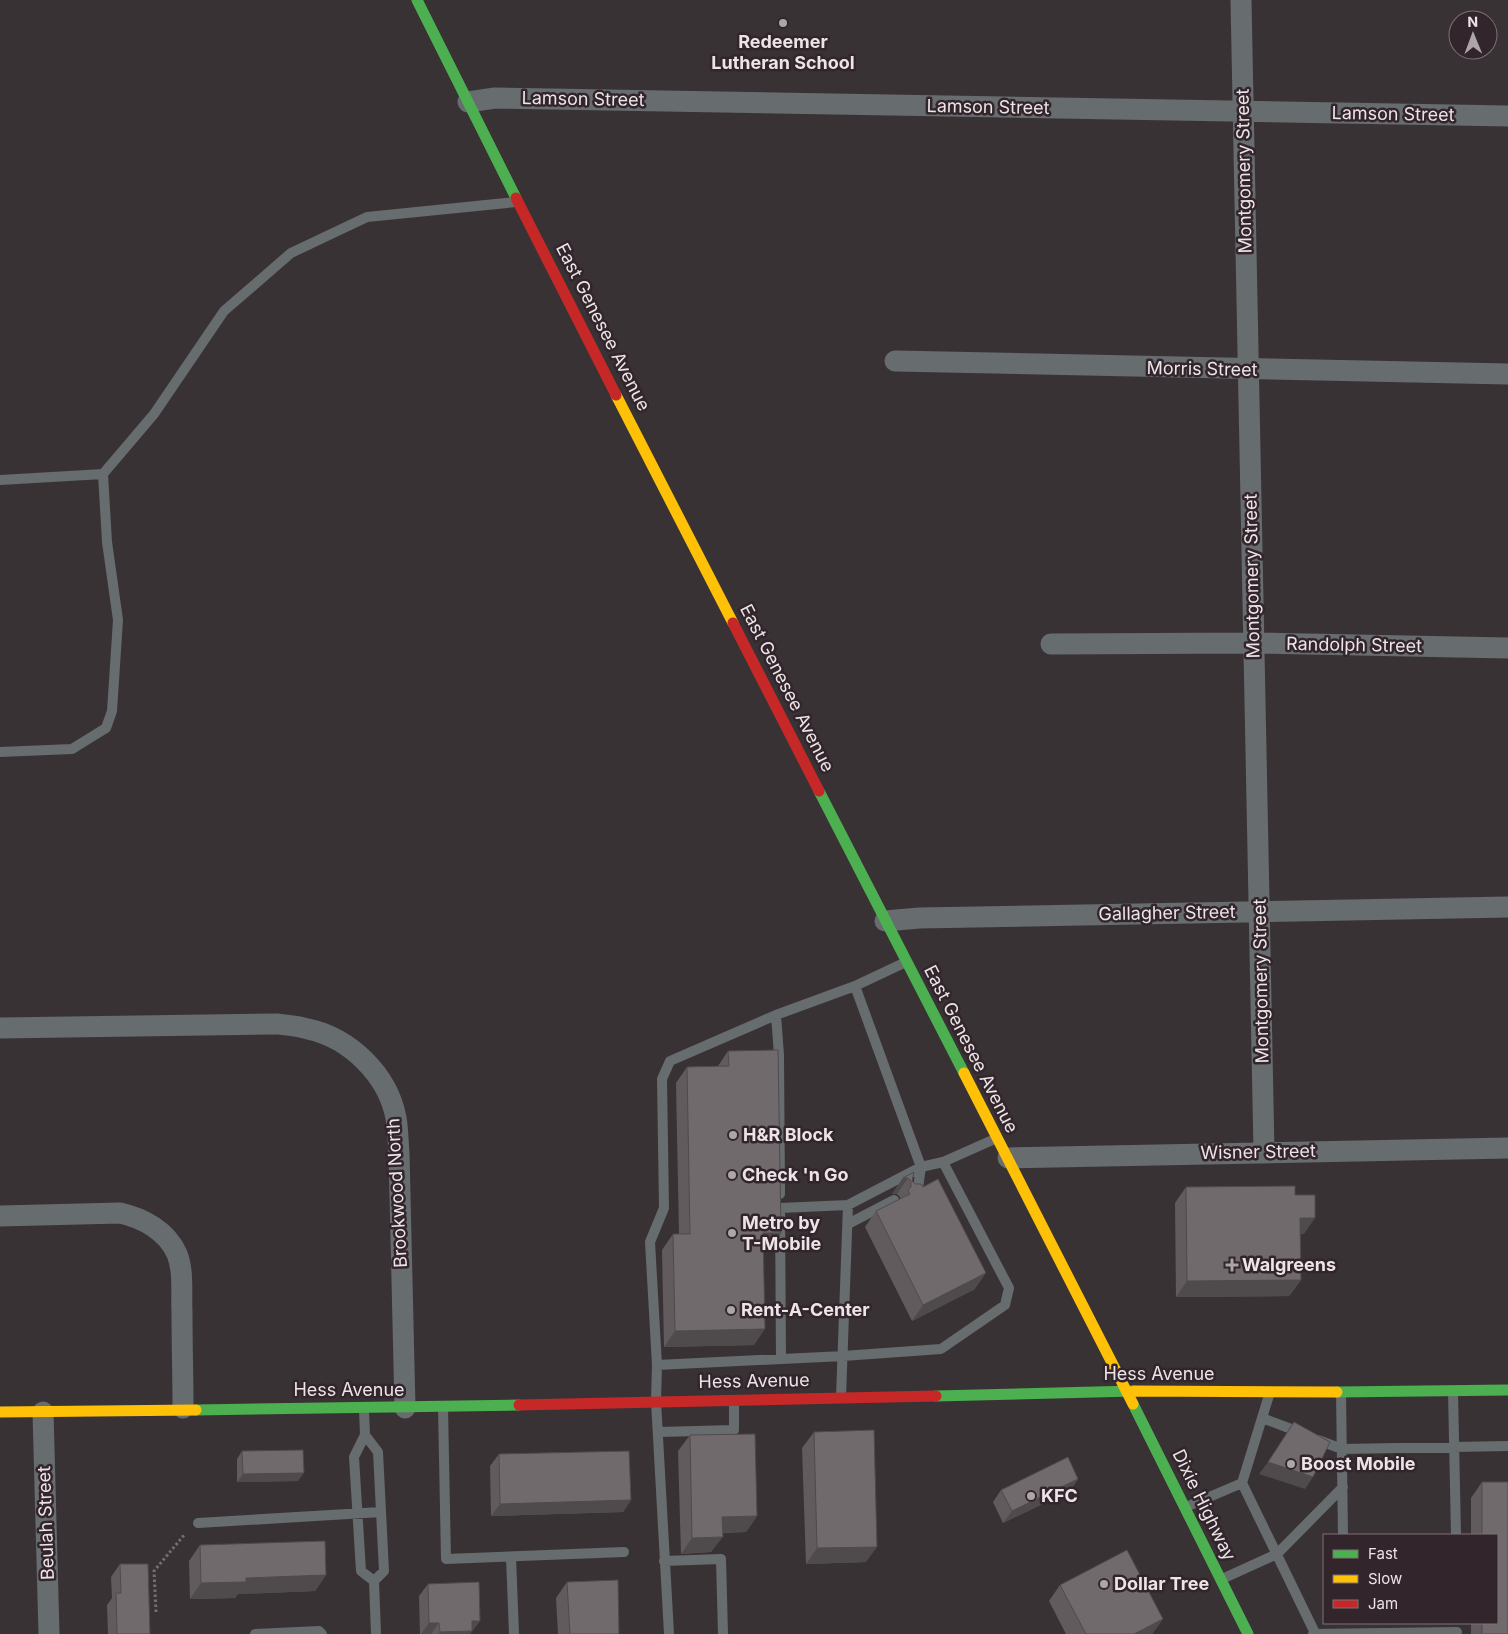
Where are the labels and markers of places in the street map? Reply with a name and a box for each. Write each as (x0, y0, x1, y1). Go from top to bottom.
marker: Redeemer Lutheran School (777, 17, 789, 29)
place label: Redeemer Lutheran School (711, 31, 855, 73)
place label: H&R Block (743, 1124, 834, 1145)
marker: H&R Block (727, 1129, 739, 1141)
place label: Check 'n Go (742, 1164, 849, 1185)
marker: Check 'n Go (726, 1169, 738, 1181)
place label: Metro by T-Mobile (742, 1212, 821, 1254)
marker: Metro by T-Mobile (726, 1227, 738, 1239)
place label: Walgreens (1242, 1254, 1336, 1275)
marker: Walgreens (1226, 1259, 1238, 1271)
place label: Rent-A-Center (741, 1299, 870, 1320)
marker: Rent-A-Center (725, 1304, 737, 1316)
place label: Boost Mobile (1301, 1453, 1416, 1474)
marker: Boost Mobile (1285, 1458, 1297, 1470)
place label: KFC (1041, 1485, 1078, 1506)
marker: KFC (1025, 1490, 1037, 1502)
place label: Dollar Tree (1114, 1573, 1209, 1594)
marker: Dollar Tree (1098, 1578, 1110, 1590)

